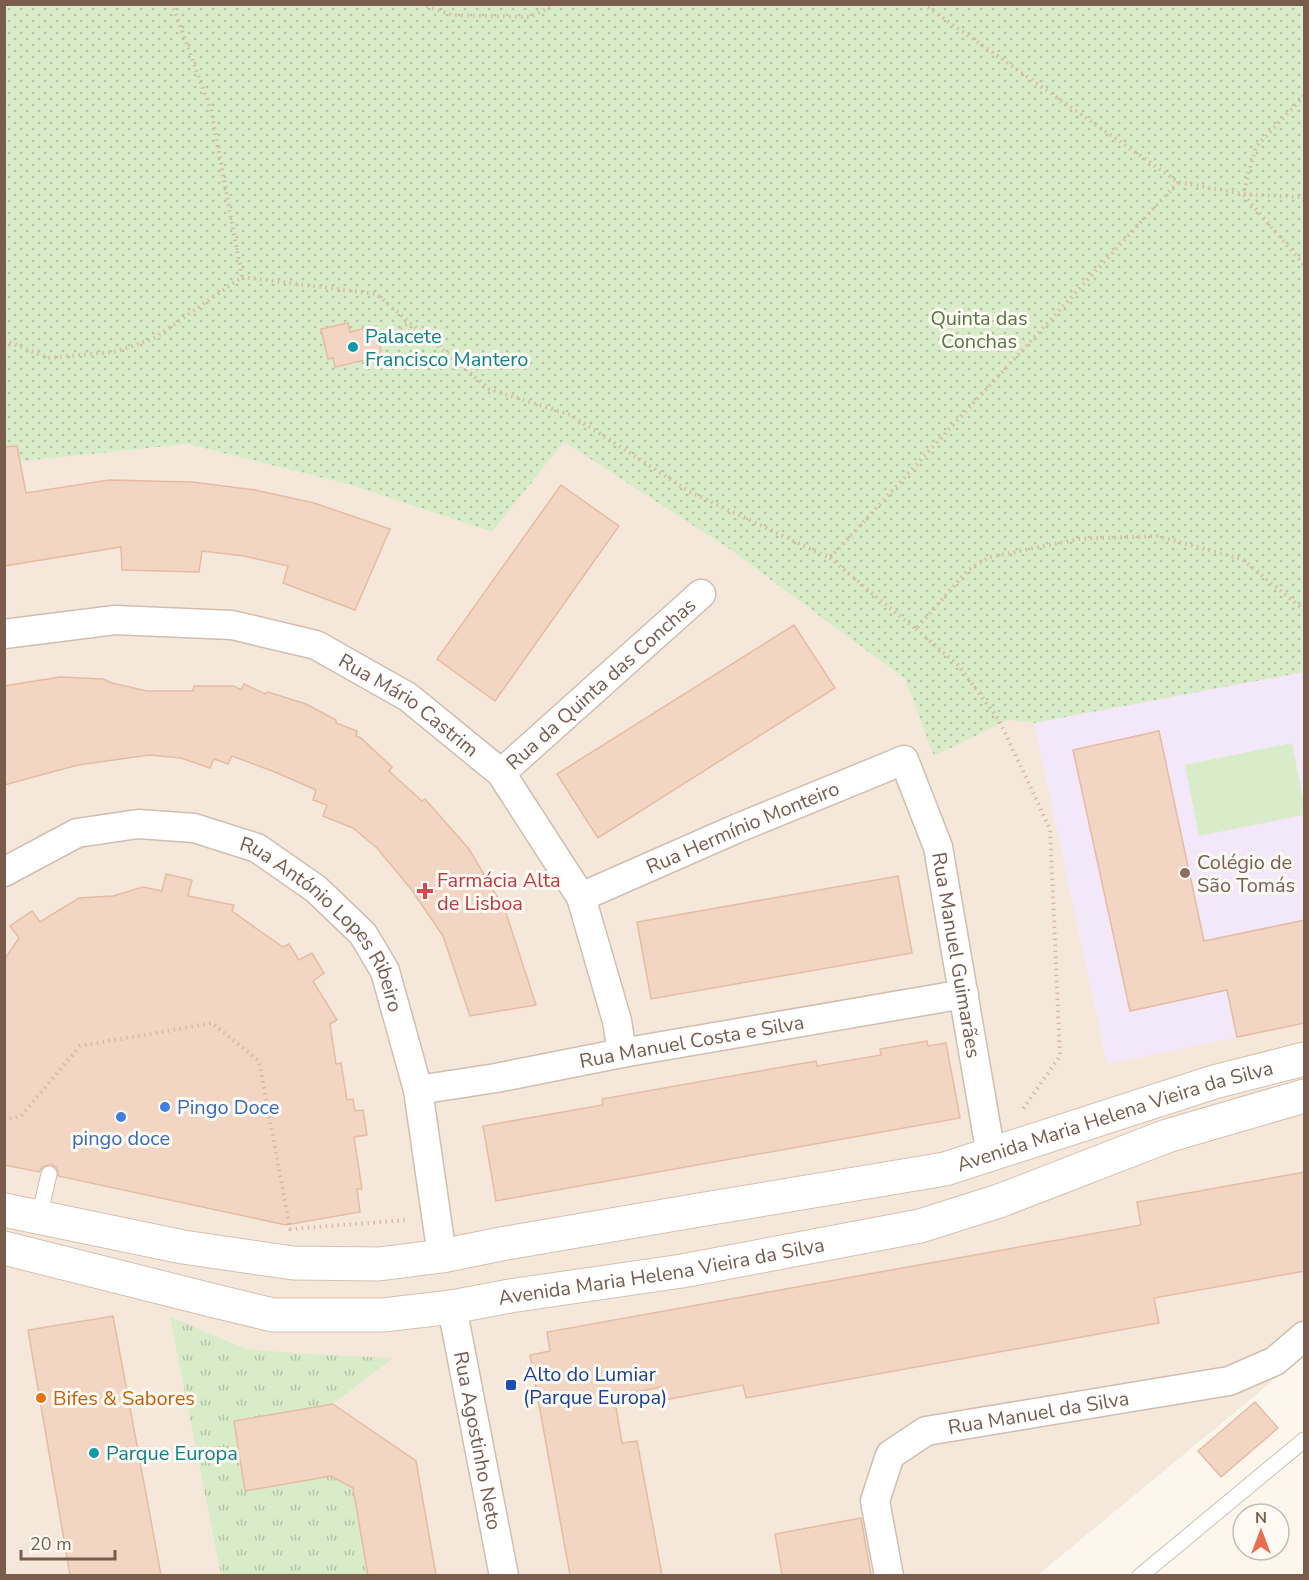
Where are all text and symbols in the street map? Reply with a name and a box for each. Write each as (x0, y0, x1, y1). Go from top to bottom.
park label: Quinta das Conchas (930, 305, 1028, 355)
place label: Palacete Francisco Mantero (365, 323, 528, 373)
marker: Palacete Francisco Mantero (346, 340, 360, 354)
street label: Rua da Quinta das Conchas (500, 592, 702, 776)
street label: Rua Mário Castrim (333, 647, 484, 763)
street label: Rua Hermínio Monteiro (642, 775, 843, 881)
street label: Rua António Lopes Ribeiro (237, 830, 409, 1015)
place label: Colégio de São Tomás (1197, 849, 1295, 899)
street label: Rua Manuel Guimarães (925, 850, 987, 1060)
marker: Colégio de São Tomás (1178, 866, 1192, 880)
place label: Farmácia Alta de Lisboa (437, 867, 561, 917)
marker: Farmácia Alta de Lisboa (418, 884, 432, 898)
street label: Rua Manuel Costa e Silva (577, 1009, 806, 1075)
street label: Avenida Maria Helena Vieira da Silva (953, 1054, 1276, 1178)
place label: Pingo Doce (177, 1094, 279, 1121)
marker: Pingo Doce (158, 1100, 172, 1114)
marker: pingo doce (114, 1110, 128, 1124)
place label: pingo doce (72, 1125, 170, 1152)
street label: Avenida Maria Helena Vieira da Silva (496, 1231, 827, 1312)
street label: Rua Agostinho Neto (447, 1349, 508, 1532)
place label: Alto do Lumiar (Parque Europa) (523, 1361, 667, 1411)
marker: Alto do Lumiar (Parque Europa) (504, 1378, 518, 1392)
place label: Bifes & Sabores (53, 1385, 195, 1412)
street label: Rua Manuel da Silva (946, 1385, 1131, 1441)
marker: Bifes & Sabores (34, 1391, 48, 1405)
place label: Parque Europa (106, 1440, 238, 1467)
marker: Parque Europa (87, 1446, 101, 1460)
north arrow (1231, 1502, 1291, 1562)
text: N (1255, 1507, 1267, 1529)
scale bar (21, 1523, 116, 1561)
text: 20 m (30, 1532, 72, 1556)

